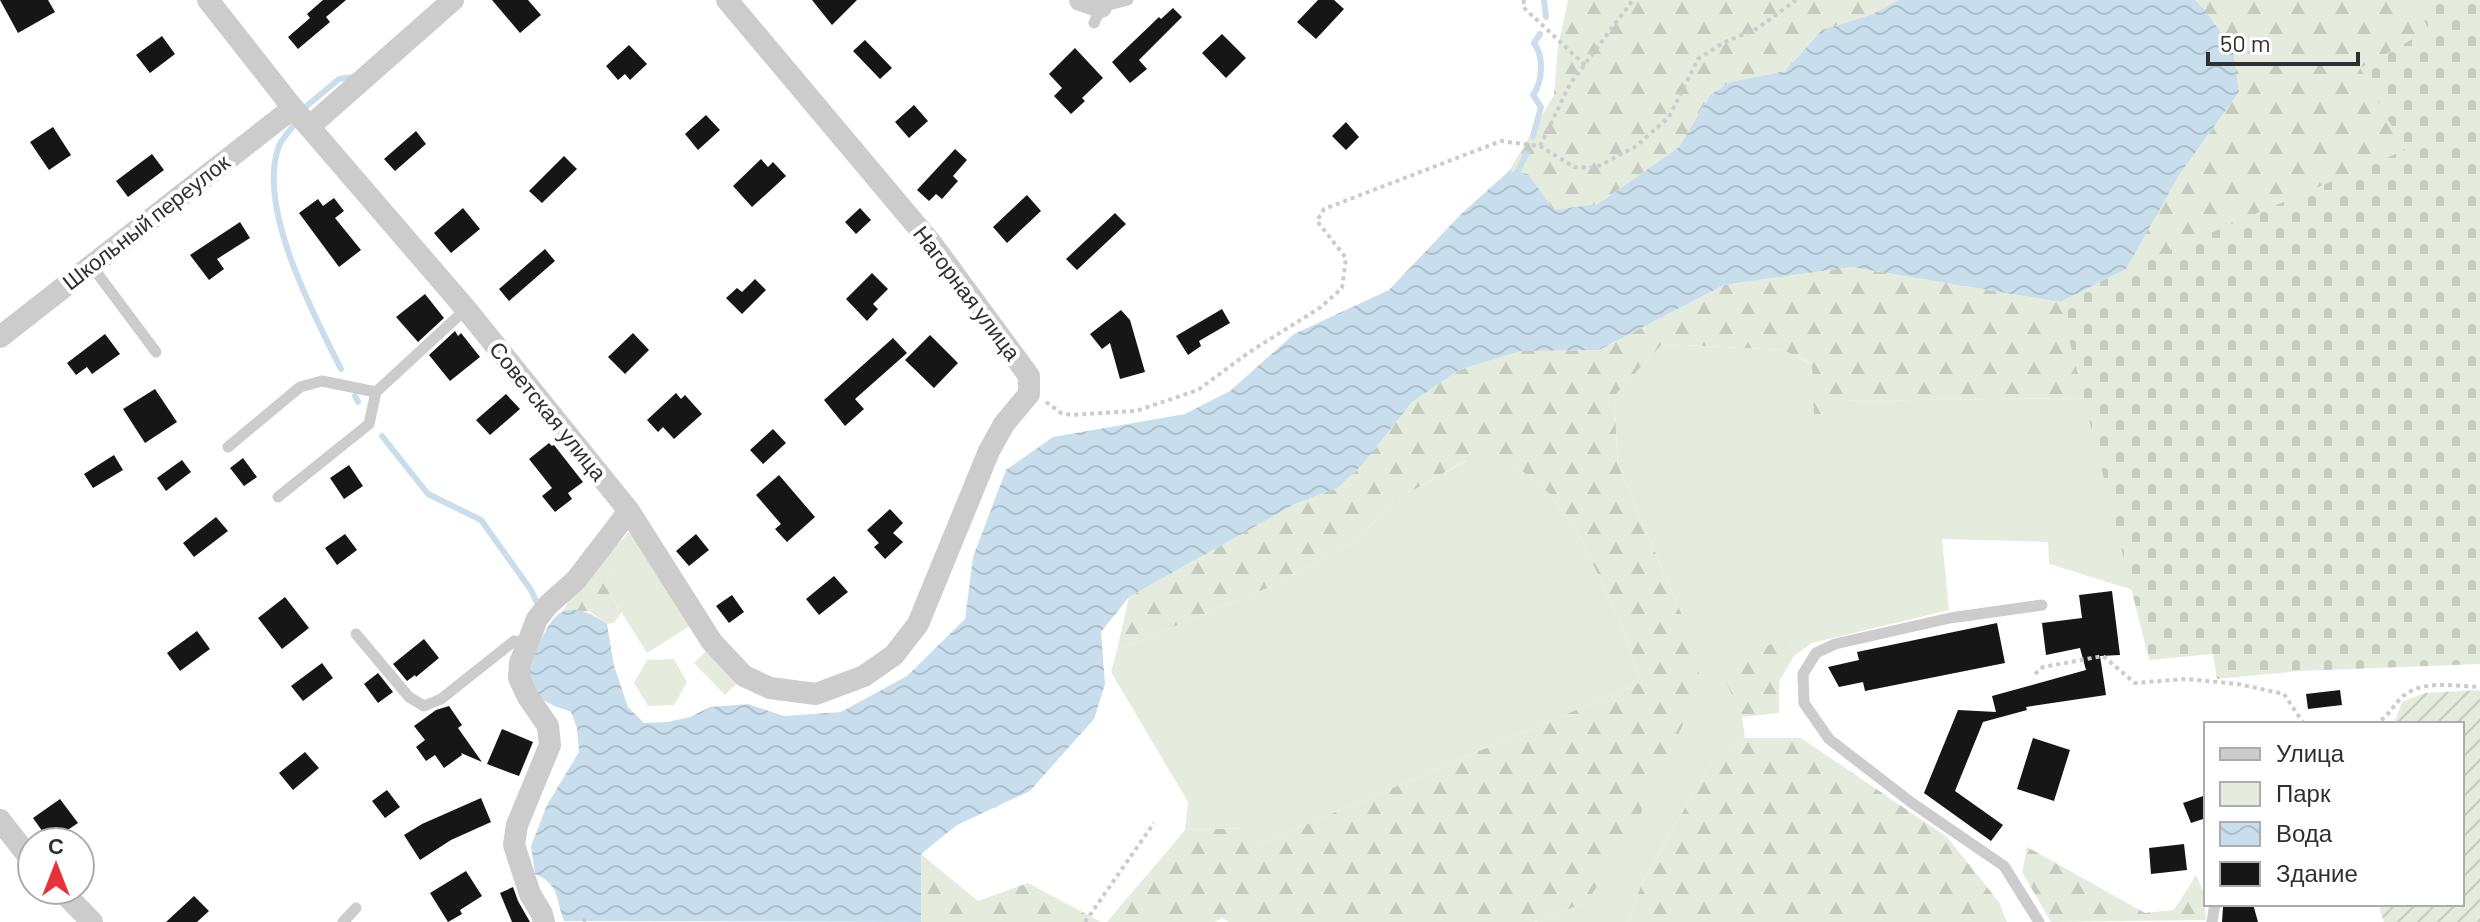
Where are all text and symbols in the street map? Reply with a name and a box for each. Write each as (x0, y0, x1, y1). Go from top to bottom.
scale bar (2208, 16, 2358, 66)
text: 50 m (2220, 28, 2271, 57)
street label: Школьный переулок (57, 148, 235, 295)
street label: Нагорная улица (908, 220, 1027, 366)
street label: Советская улица (484, 336, 613, 486)
legend (2204, 722, 2464, 906)
text: Улица (2276, 738, 2345, 767)
text: Парк (2276, 778, 2331, 807)
text: Вода (2276, 818, 2333, 847)
north arrow (16, 826, 96, 906)
text: С (48, 832, 64, 858)
text: Здание (2276, 858, 2358, 887)

